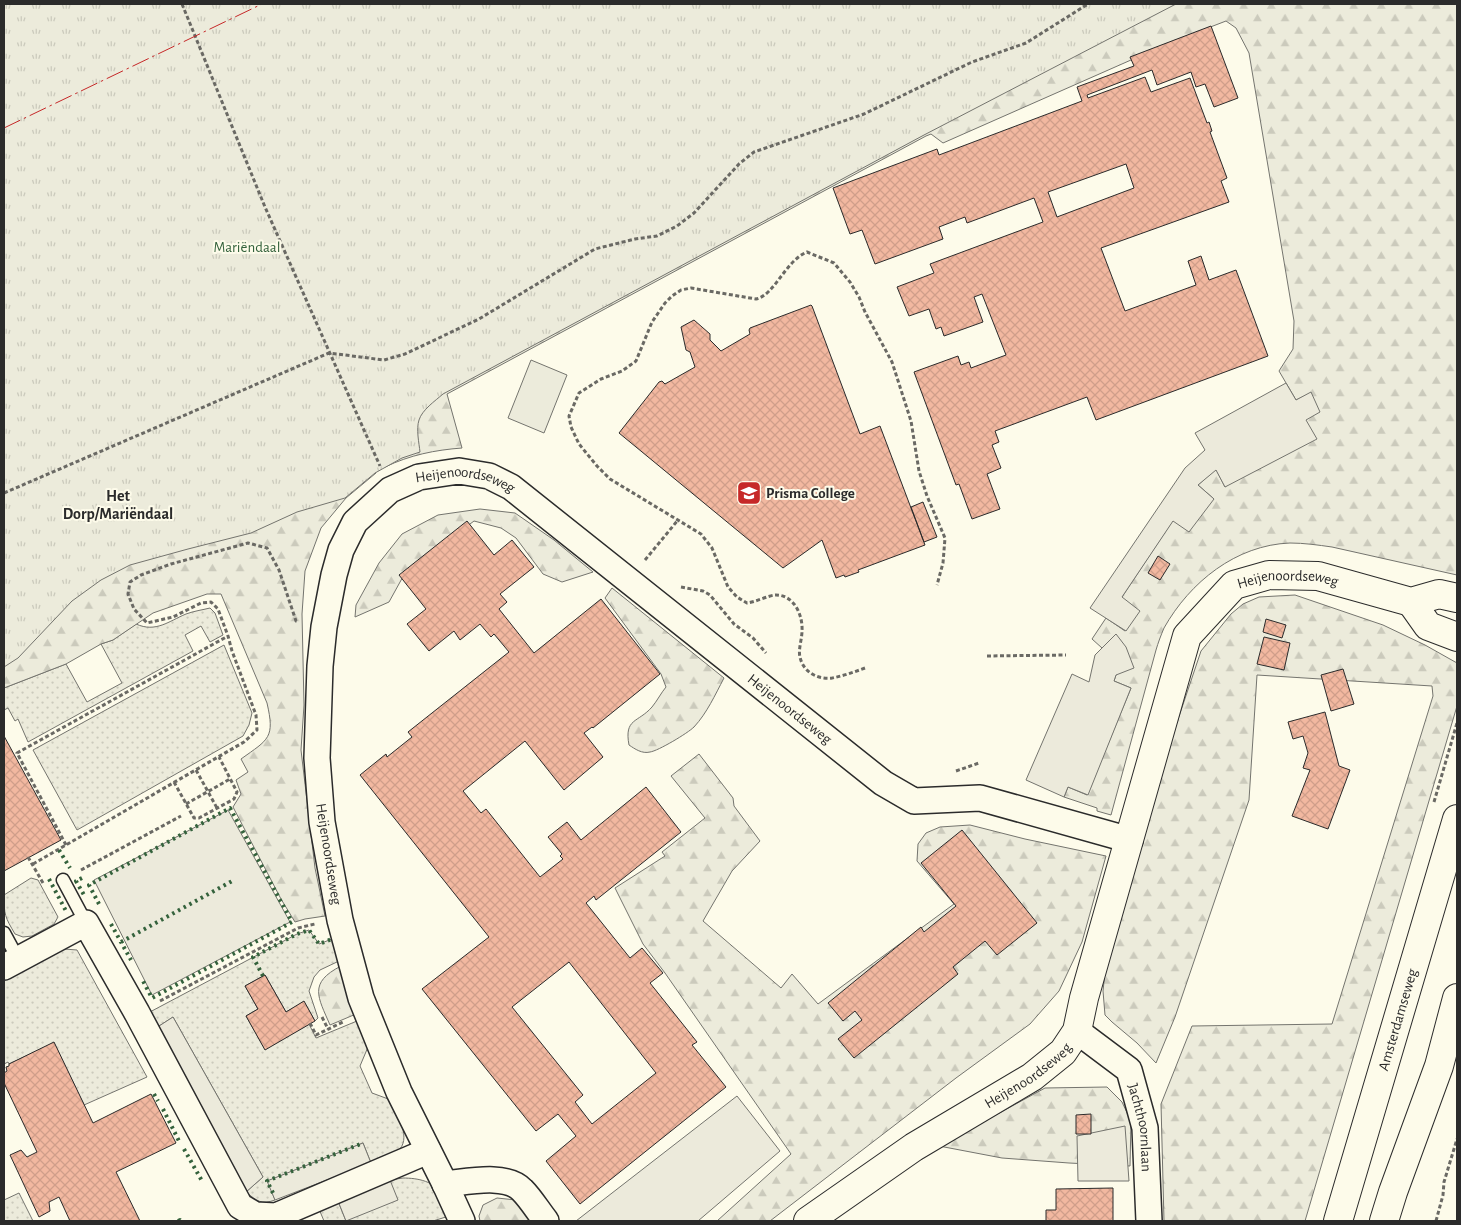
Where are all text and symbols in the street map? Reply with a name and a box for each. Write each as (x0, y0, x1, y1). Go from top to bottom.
park label: Mariëndaal (214, 240, 280, 255)
street label: Heijenoordseweg (414, 464, 519, 496)
school or university icon: Prisma College (736, 480, 762, 506)
place label: Prisma College (766, 486, 855, 501)
district label: Het Dorp/Mariëndaal (63, 488, 173, 522)
street label: Heijenoordseweg (1236, 568, 1341, 592)
street label: Heijenoordseweg (745, 671, 835, 748)
street label: Heijenoordseweg (313, 802, 344, 907)
street label: Amsterdamseweg (1376, 966, 1420, 1072)
street label: Heijenoordseweg (982, 1040, 1075, 1111)
street label: Jachthoornlaan (1125, 1082, 1154, 1172)

